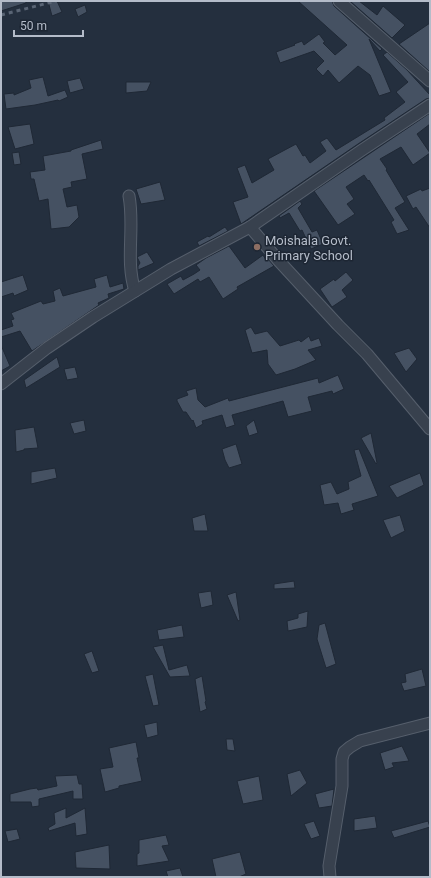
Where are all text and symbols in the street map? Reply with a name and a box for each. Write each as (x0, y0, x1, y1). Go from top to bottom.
scale bar (14, 12, 83, 38)
text: 50 m (20, 19, 47, 33)
place label: Moishala Govt. Primary School (265, 233, 353, 263)
marker: Moishala Govt. Primary School (252, 242, 262, 252)

